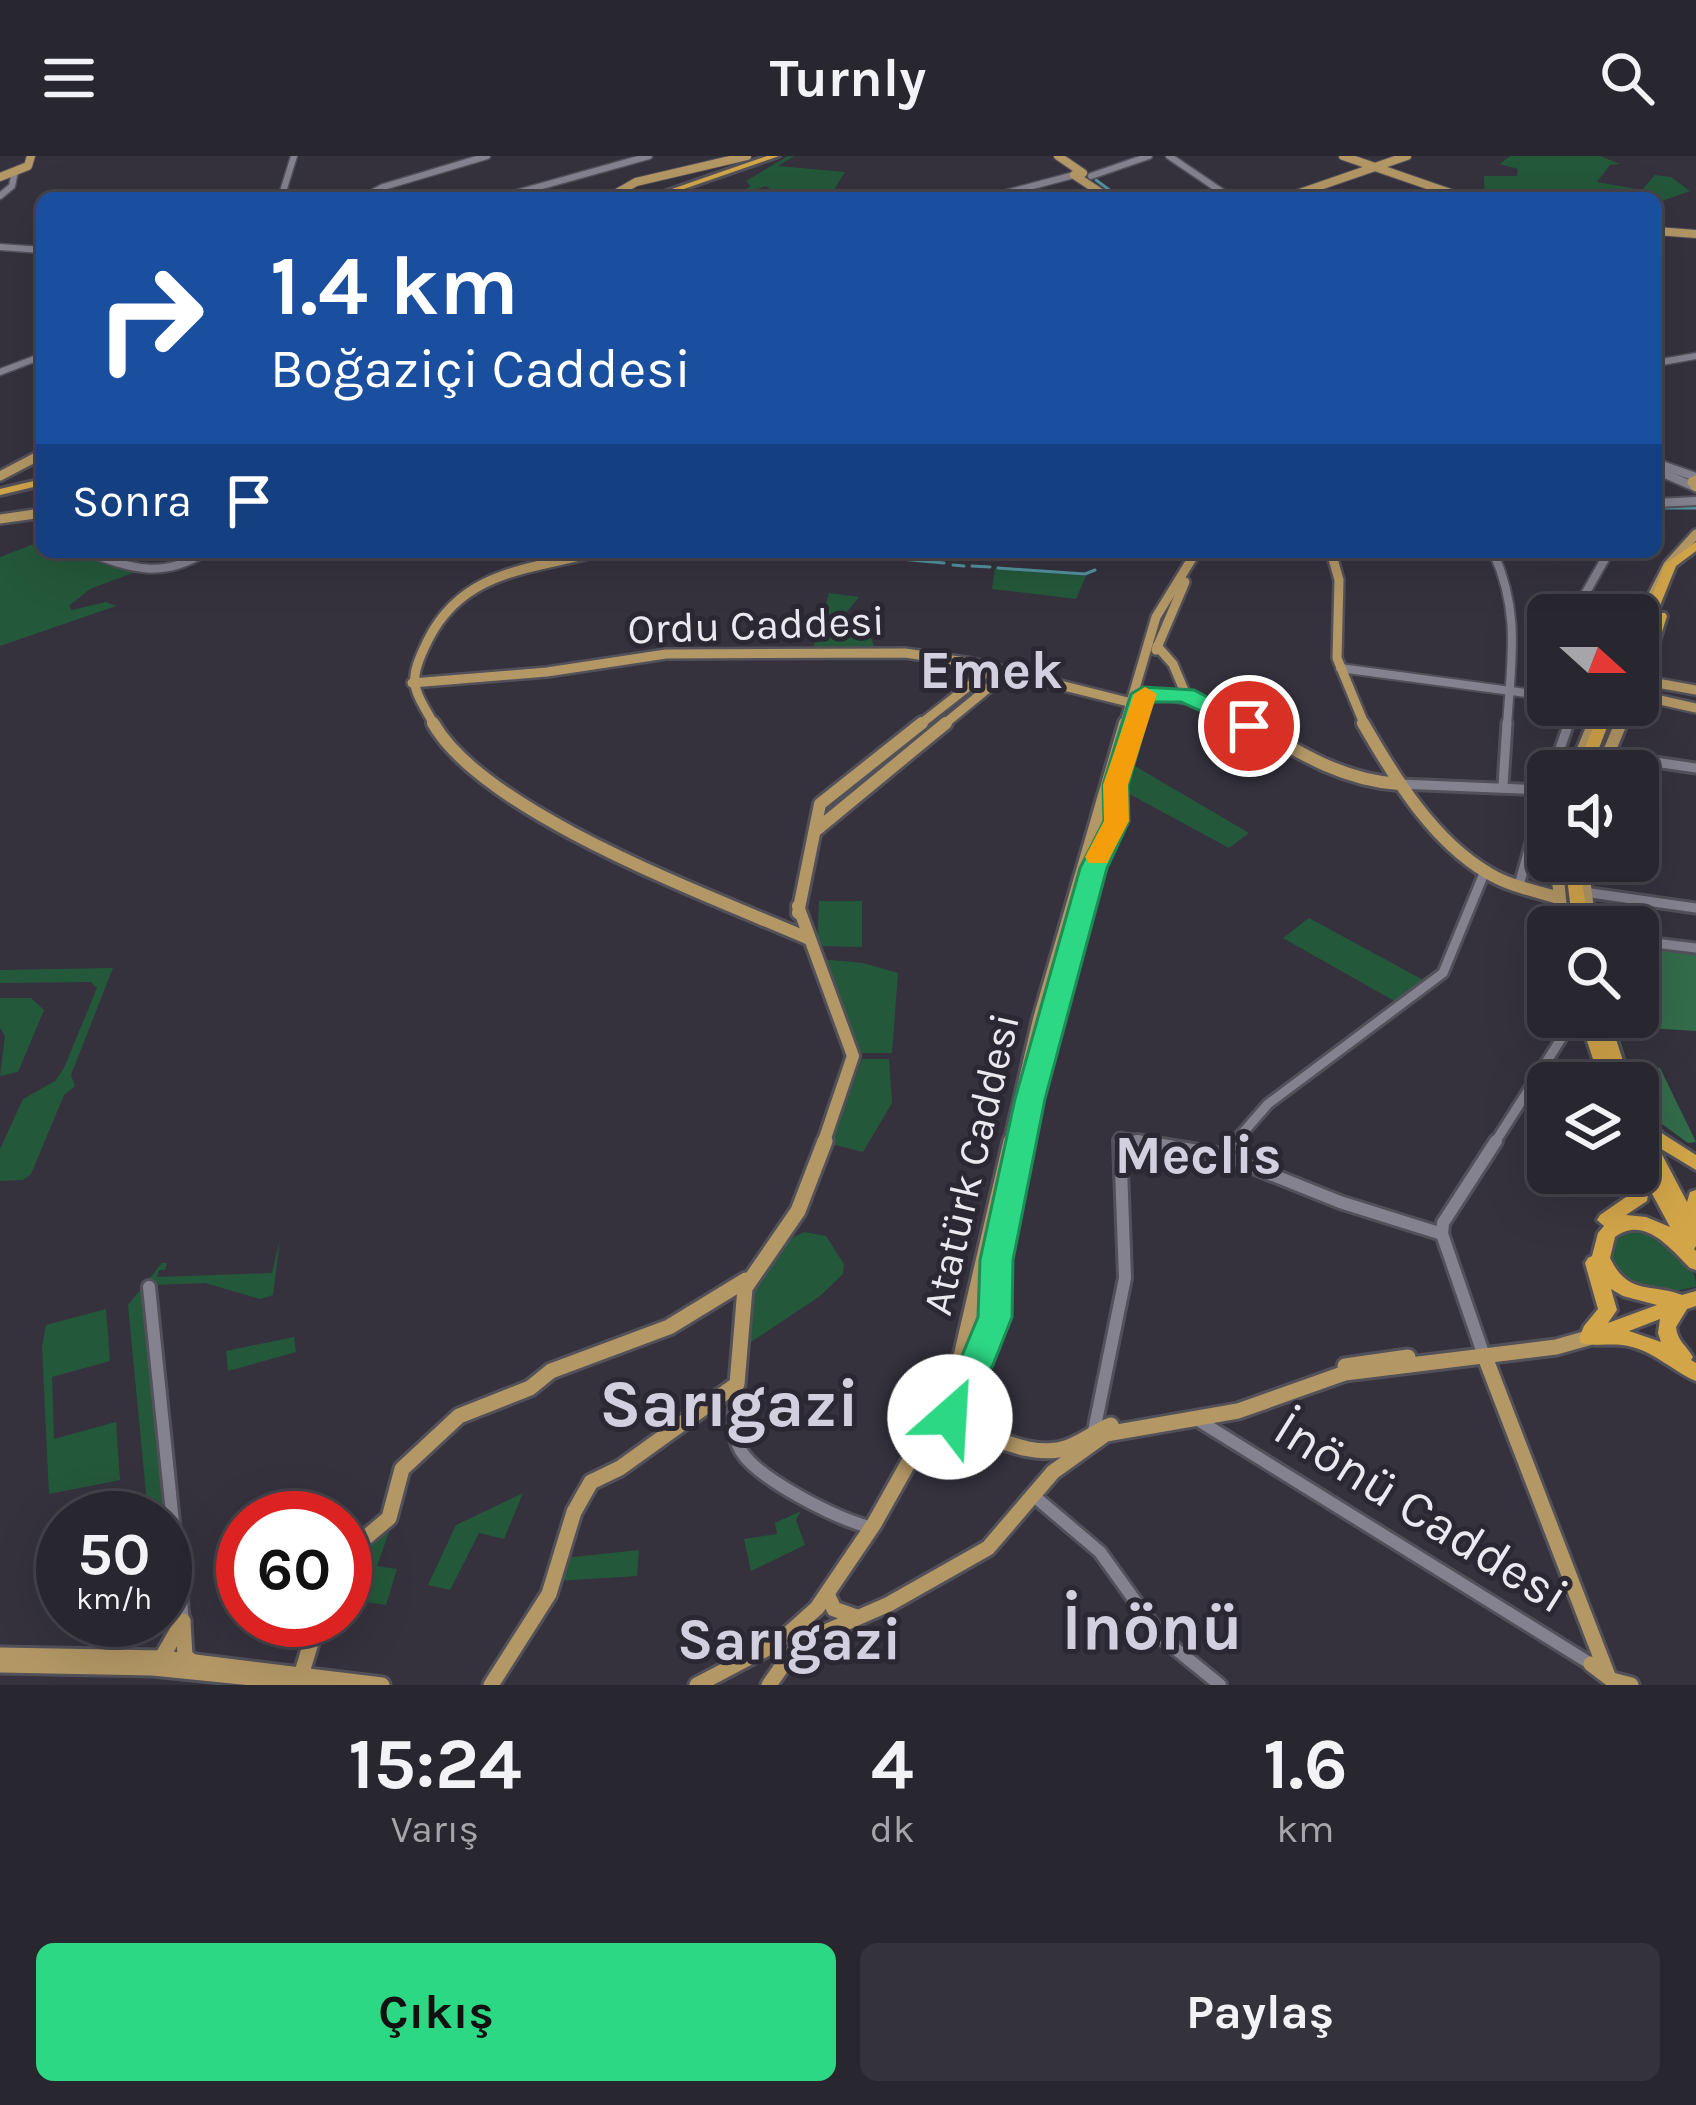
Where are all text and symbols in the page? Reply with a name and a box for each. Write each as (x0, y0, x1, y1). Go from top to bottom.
icon: menu (36, 45, 102, 111)
icon: search (1594, 45, 1660, 111)
text: Turnly (770, 46, 926, 110)
text: 1.4 km (270, 237, 519, 335)
icon: right (72, 240, 228, 396)
text: Boğaziçi Caddesi (270, 337, 691, 401)
icon: arrive (216, 468, 282, 534)
text: Sonra (72, 475, 192, 527)
north arrow (1527, 594, 1659, 726)
map controls (1527, 594, 1659, 1194)
street label: Ordu Caddesi (627, 596, 886, 654)
district label: Emek (919, 638, 1063, 702)
pin (1198, 675, 1300, 777)
icon: arrive (1216, 693, 1282, 759)
button: sound (1527, 750, 1659, 882)
button: search (1527, 906, 1659, 1038)
street label: Atatürk Caddesi (912, 1009, 1030, 1320)
button: layers (1527, 1062, 1659, 1194)
district label: Meclis (1114, 1123, 1282, 1187)
position arrow (887, 1354, 1013, 1480)
district label: Sarıgazi (599, 1365, 859, 1443)
street label: İnönü Caddesi (1264, 1398, 1579, 1626)
speed limit sign: 60 (216, 1491, 372, 1647)
text: 50 (78, 1519, 150, 1589)
text: km/h (76, 1581, 152, 1617)
district label: İnönü (1061, 1588, 1243, 1666)
district label: Sarıgazi (677, 1607, 901, 1674)
text: 15:24 (348, 1722, 522, 1806)
text: 4 (871, 1722, 914, 1806)
text: 1.6 (1263, 1722, 1348, 1806)
text: Varış (391, 1806, 479, 1852)
text: dk (870, 1806, 915, 1852)
text: km (1276, 1806, 1335, 1852)
button: Çıkış (36, 1943, 836, 2081)
button: Paylaş (860, 1943, 1660, 2081)

